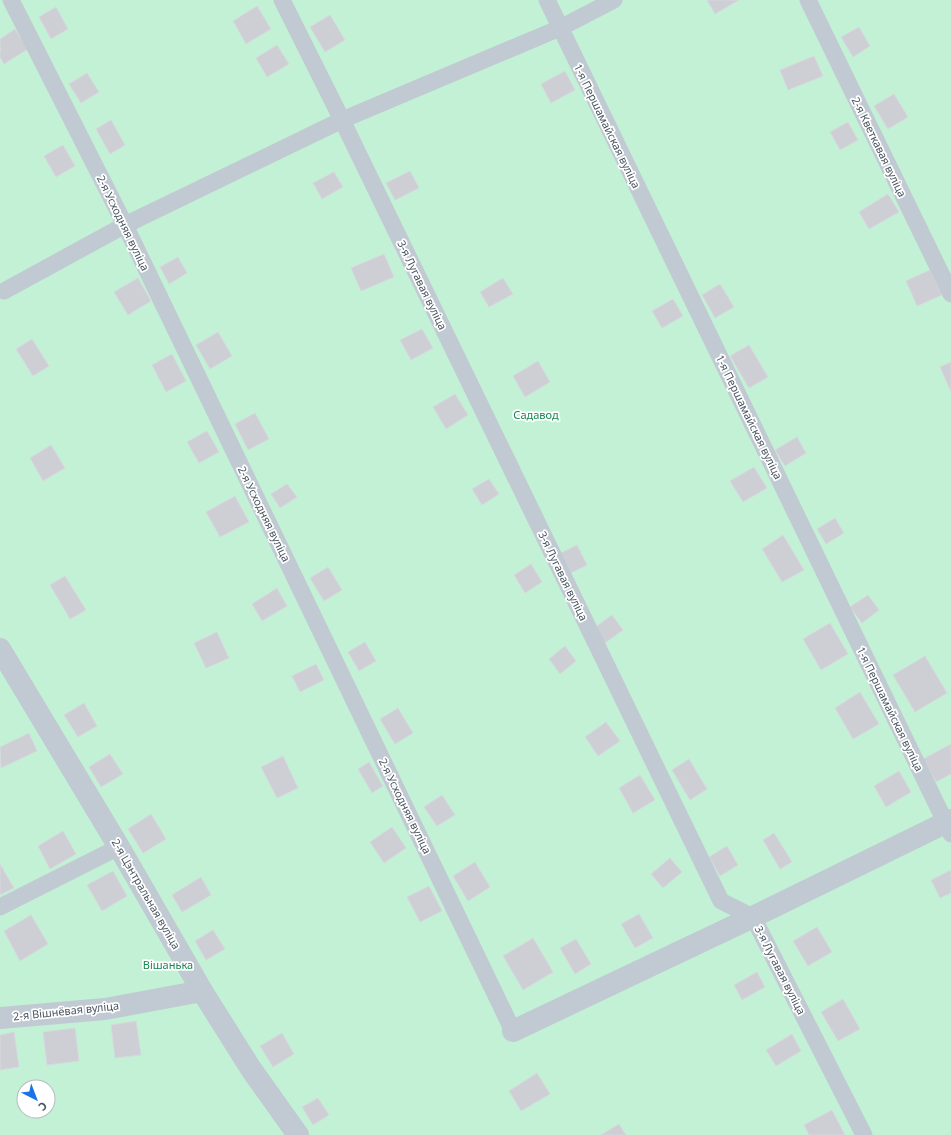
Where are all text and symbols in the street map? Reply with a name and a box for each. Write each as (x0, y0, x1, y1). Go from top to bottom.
street label: 1-я Першамайская вуліца (571, 61, 644, 191)
street label: 2-я Кветкавая вуліца (849, 94, 910, 199)
street label: 2-я Усходняя вуліца (94, 172, 153, 273)
street label: 3-я Лугавая вуліца (394, 237, 451, 332)
street label: 1-я Першамайская вуліца (713, 352, 786, 482)
park label: Садавод (513, 407, 559, 422)
street label: 2-я Усходняя вуліца (235, 463, 294, 564)
street label: 3-я Лугавая вуліца (535, 528, 592, 623)
street label: 1-я Першамайская вуліца (854, 644, 927, 774)
street label: 2-я Усходняя вуліца (376, 755, 435, 856)
street label: 2-я Цэнтральная вуліца (109, 836, 184, 952)
street label: 3-я Лугавая вуліца (751, 923, 809, 1017)
park label: Вішанька (143, 957, 193, 972)
street label: 2-я Вішнёвая вуліца (12, 997, 120, 1024)
north arrow (16, 1079, 56, 1119)
text: С (35, 1099, 51, 1115)

